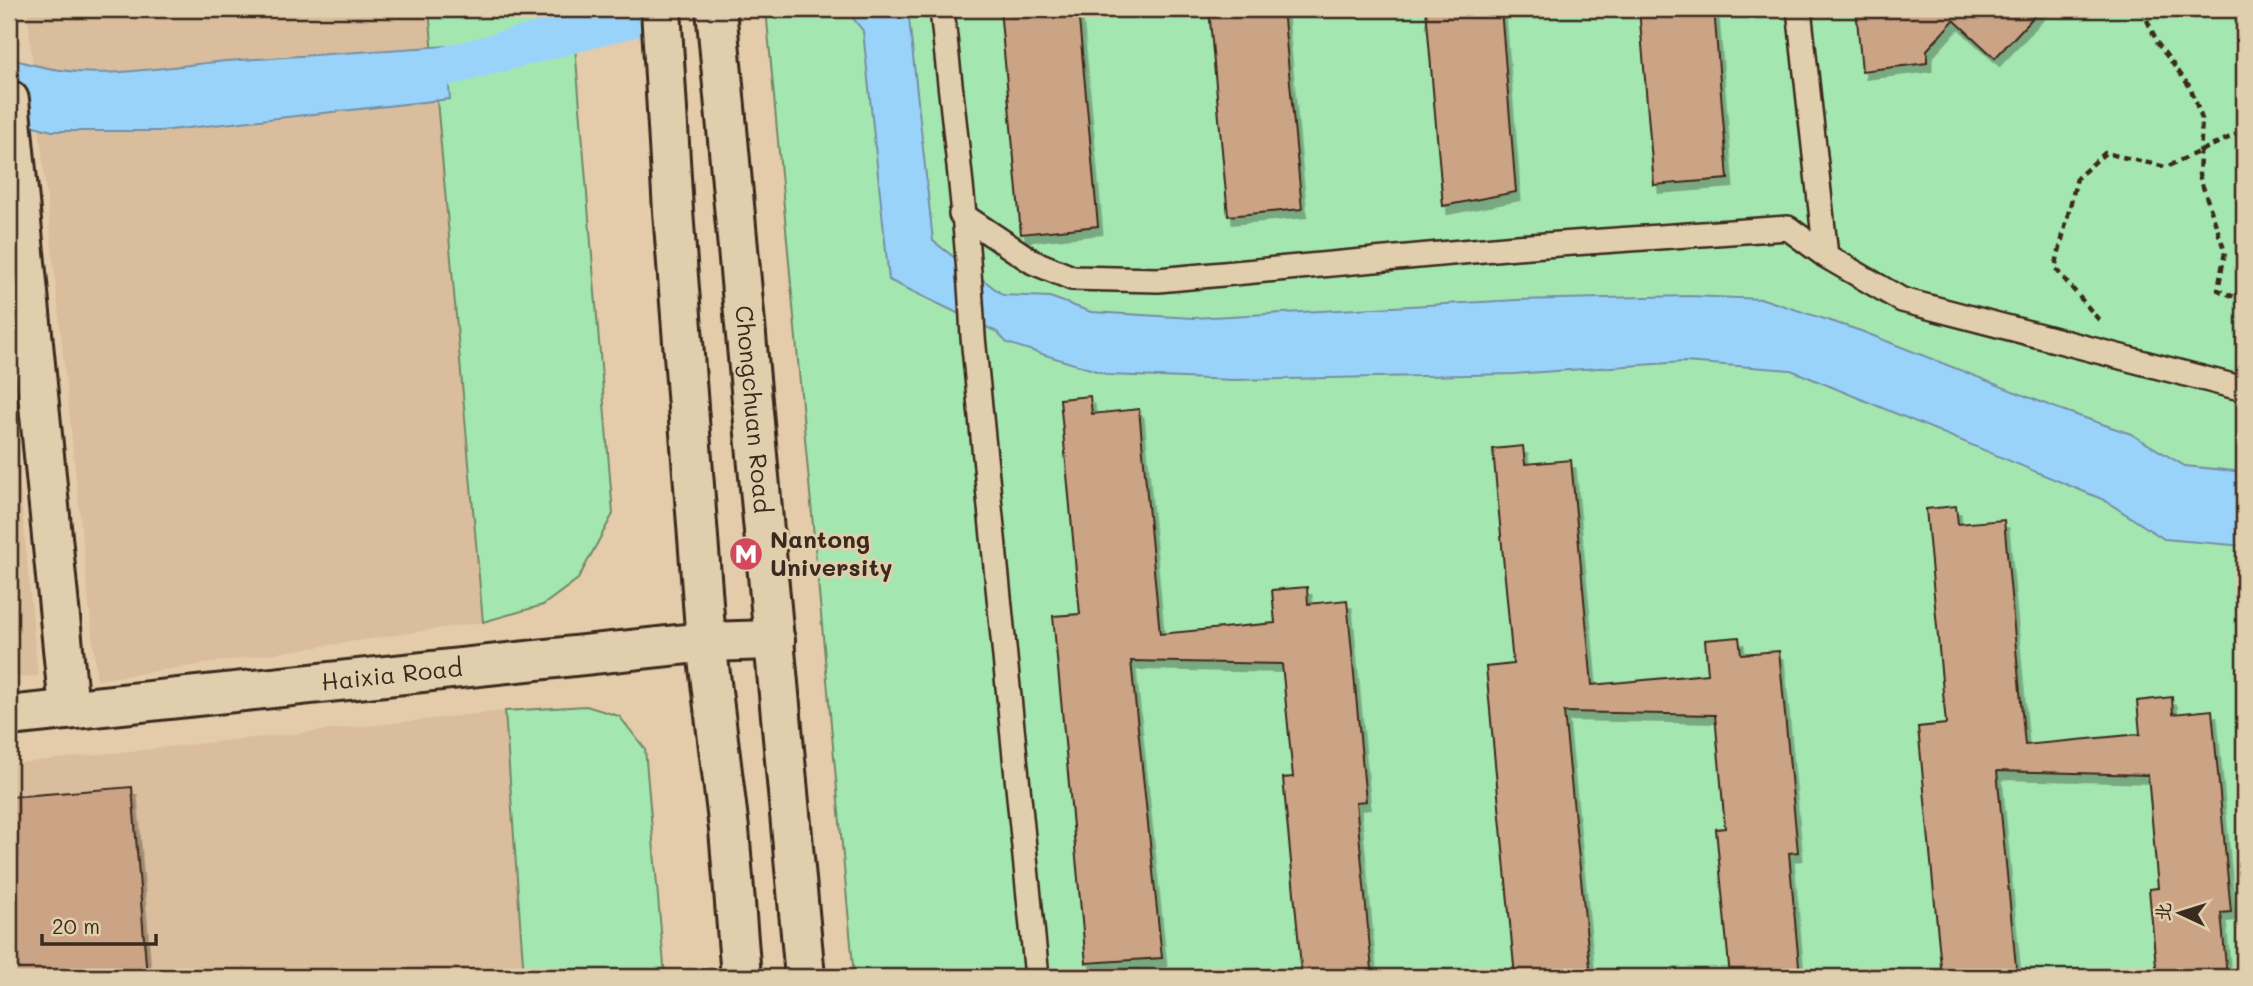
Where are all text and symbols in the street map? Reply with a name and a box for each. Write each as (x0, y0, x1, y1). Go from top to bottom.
street label: Chongchuan Road (729, 304, 779, 514)
place label: Nantong University (770, 523, 892, 582)
metro station icon: Nantong University (727, 535, 765, 573)
street label: Haixia Road (320, 651, 464, 697)
north arrow (2144, 878, 2214, 948)
text: 北 (2149, 901, 2176, 922)
scale bar (42, 902, 156, 946)
text: 20 m (52, 912, 100, 939)

